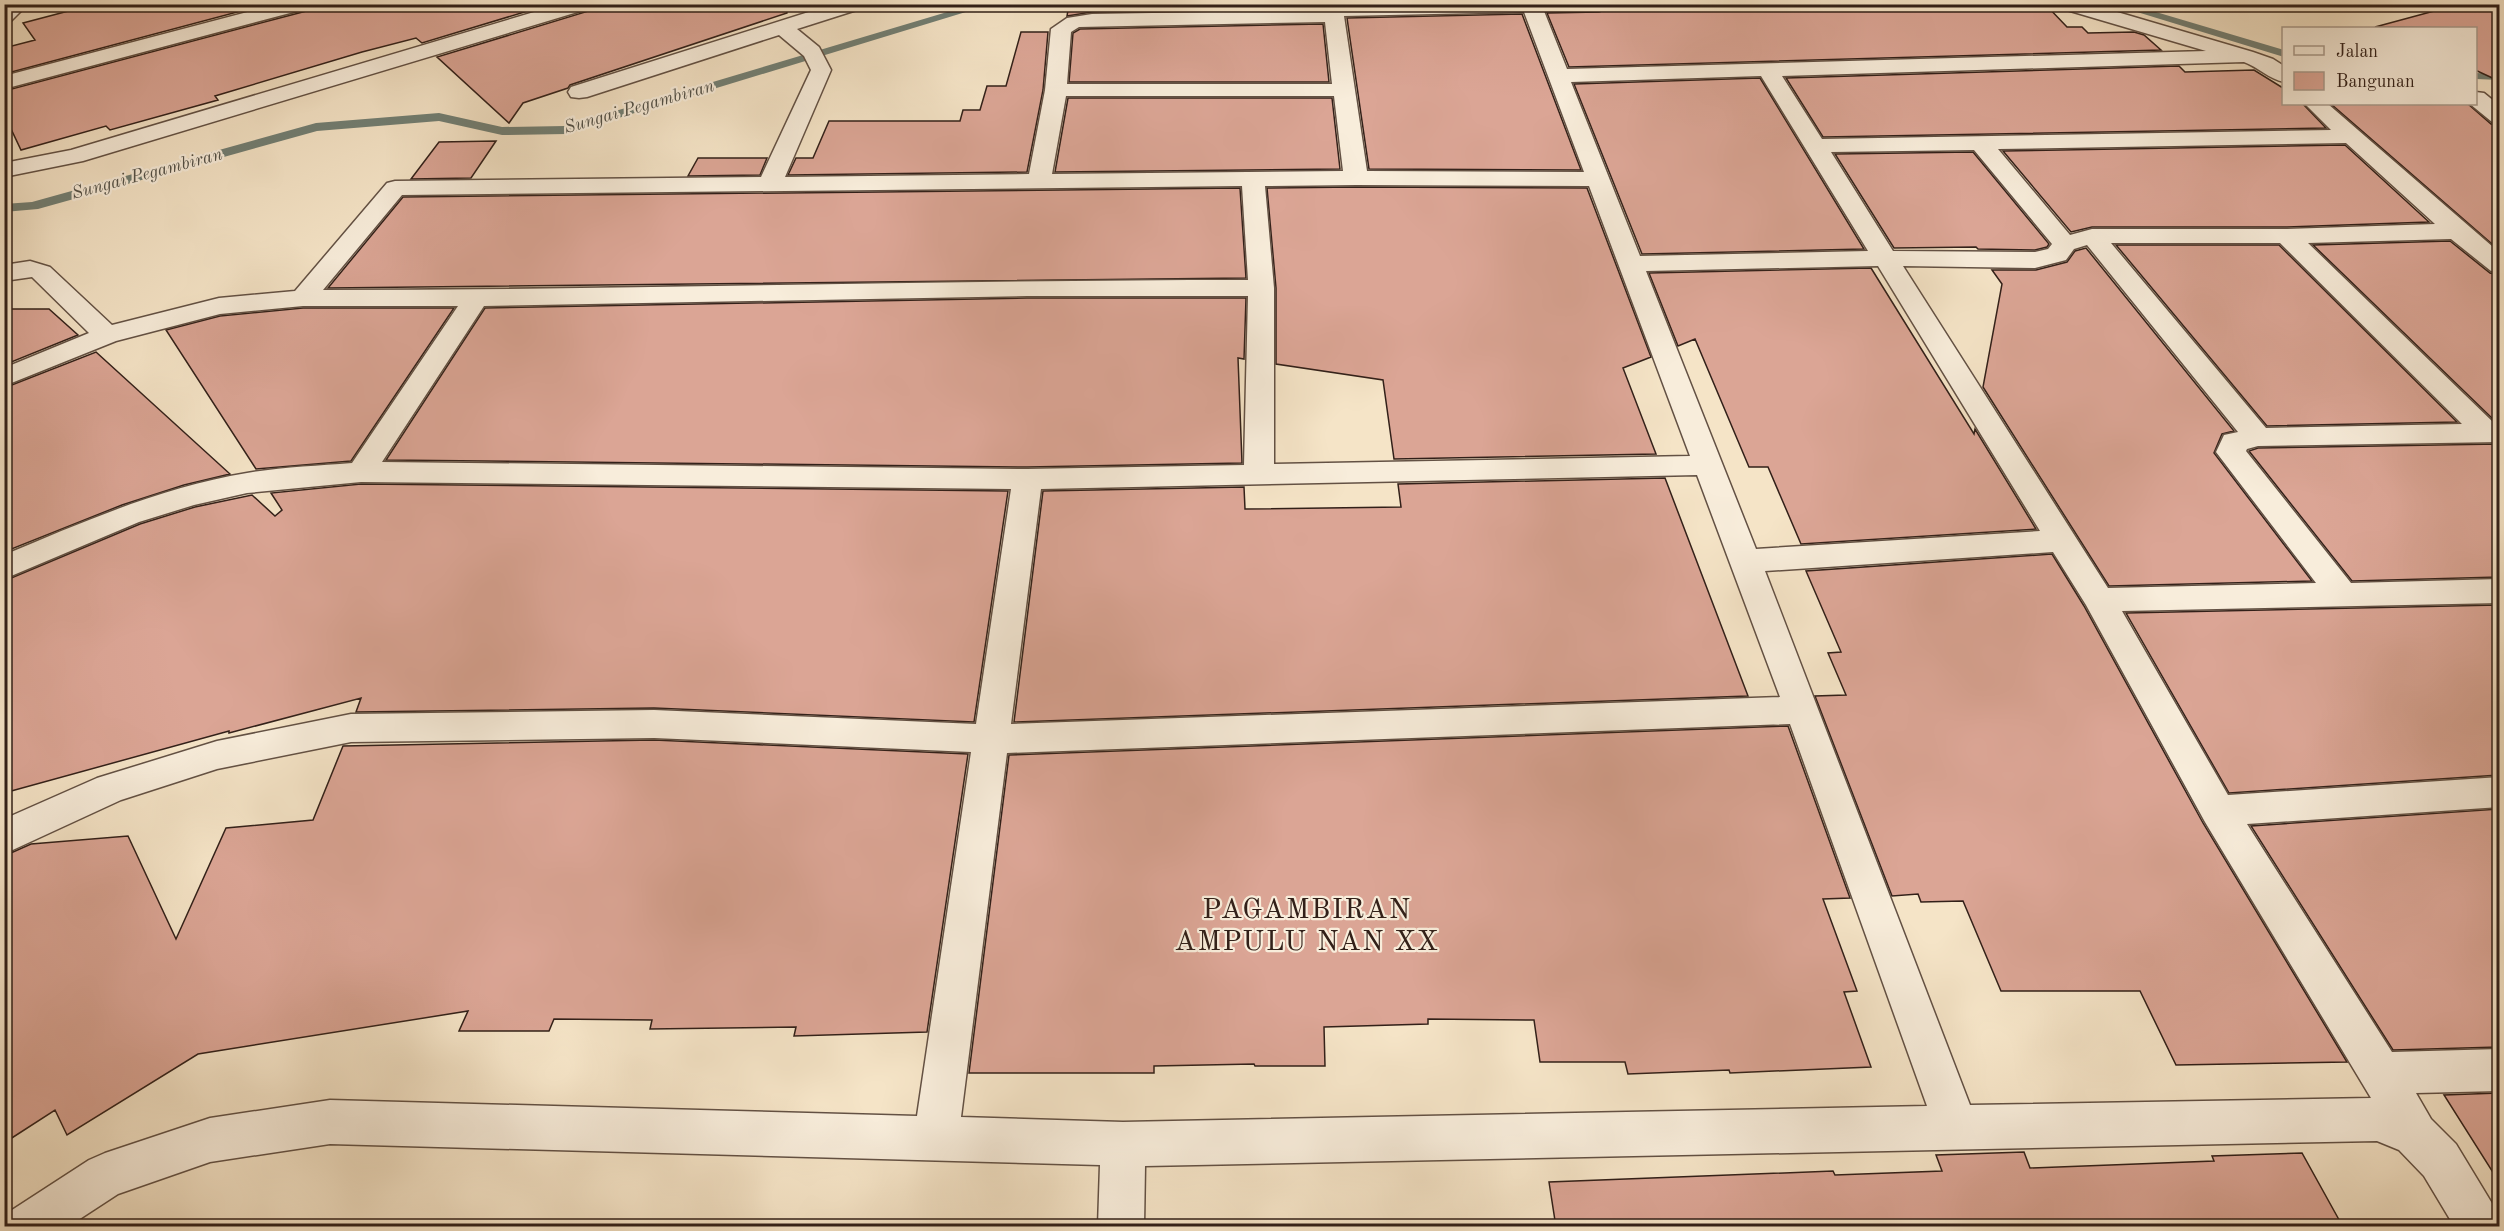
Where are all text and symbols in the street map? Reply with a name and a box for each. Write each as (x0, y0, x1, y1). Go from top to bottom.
legend (2282, 27, 2477, 105)
text: Jalan (2336, 43, 2378, 61)
text: Bangunan (2336, 73, 2415, 91)
water label: Sungai Pegambiran (562, 77, 716, 137)
water label: Sungai Pegambiran (70, 145, 224, 203)
district label: PAGAMBIRAN AMPULU NAN XX (1175, 897, 1439, 957)

